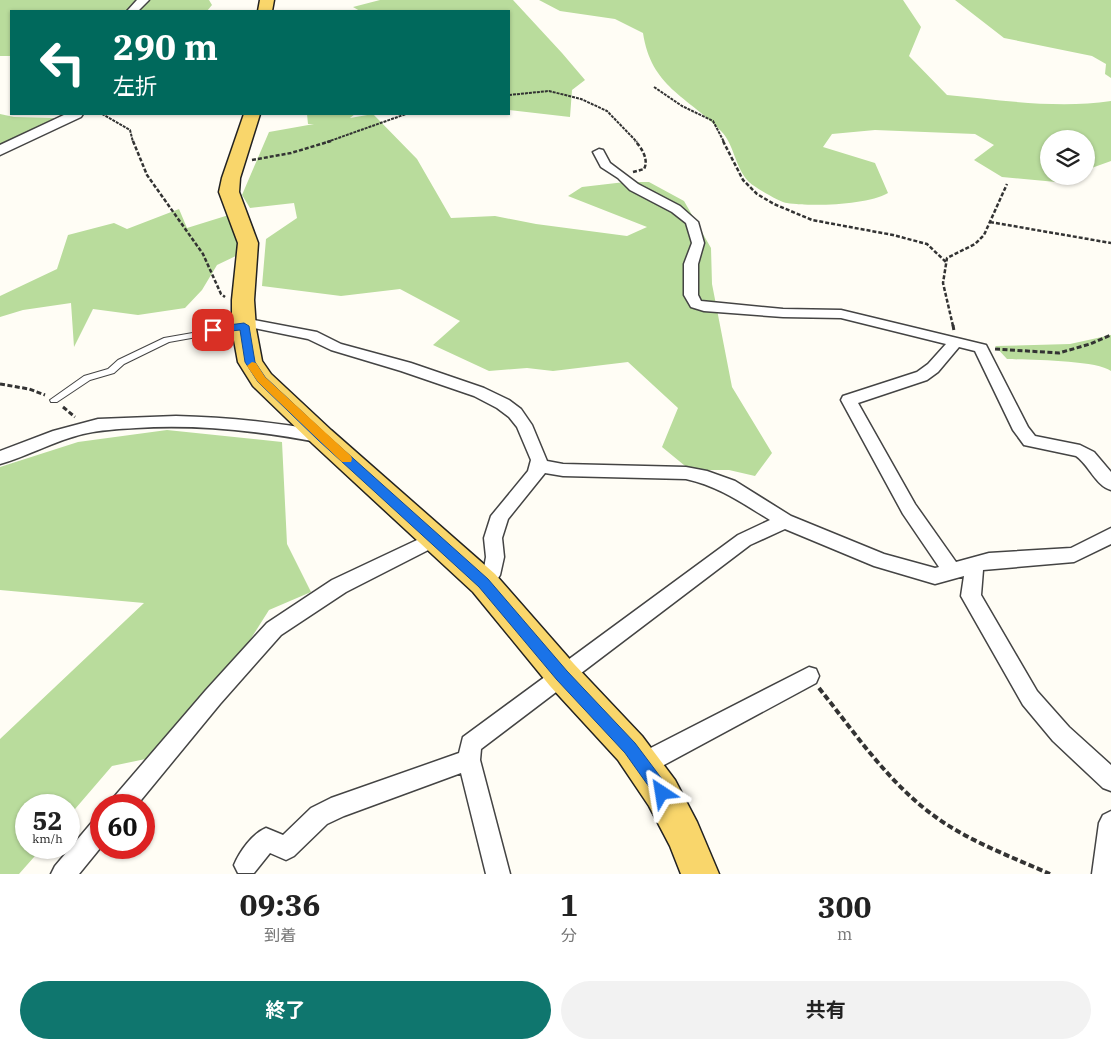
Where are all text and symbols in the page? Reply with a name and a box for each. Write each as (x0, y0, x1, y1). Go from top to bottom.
text: 290 m (113, 24, 218, 70)
icon: left (30, 30, 95, 95)
text: 左折 (113, 71, 157, 100)
map controls (1040, 130, 1095, 185)
button: layers (1040, 130, 1095, 185)
pin (192, 309, 234, 351)
icon: arrive (199, 316, 227, 344)
position arrow (635, 766, 687, 818)
speed limit sign: 60 (90, 794, 155, 859)
text: 52 (32, 804, 63, 837)
text: km/h (32, 831, 63, 846)
text: 09:36 (239, 885, 321, 924)
text: 1 (560, 885, 578, 924)
text: 300 (818, 887, 872, 926)
text: m (837, 924, 852, 944)
text: 到着 (264, 925, 296, 945)
text: 分 (561, 925, 577, 945)
button: 終了 (20, 981, 551, 1039)
button: 共有 (561, 981, 1091, 1039)

